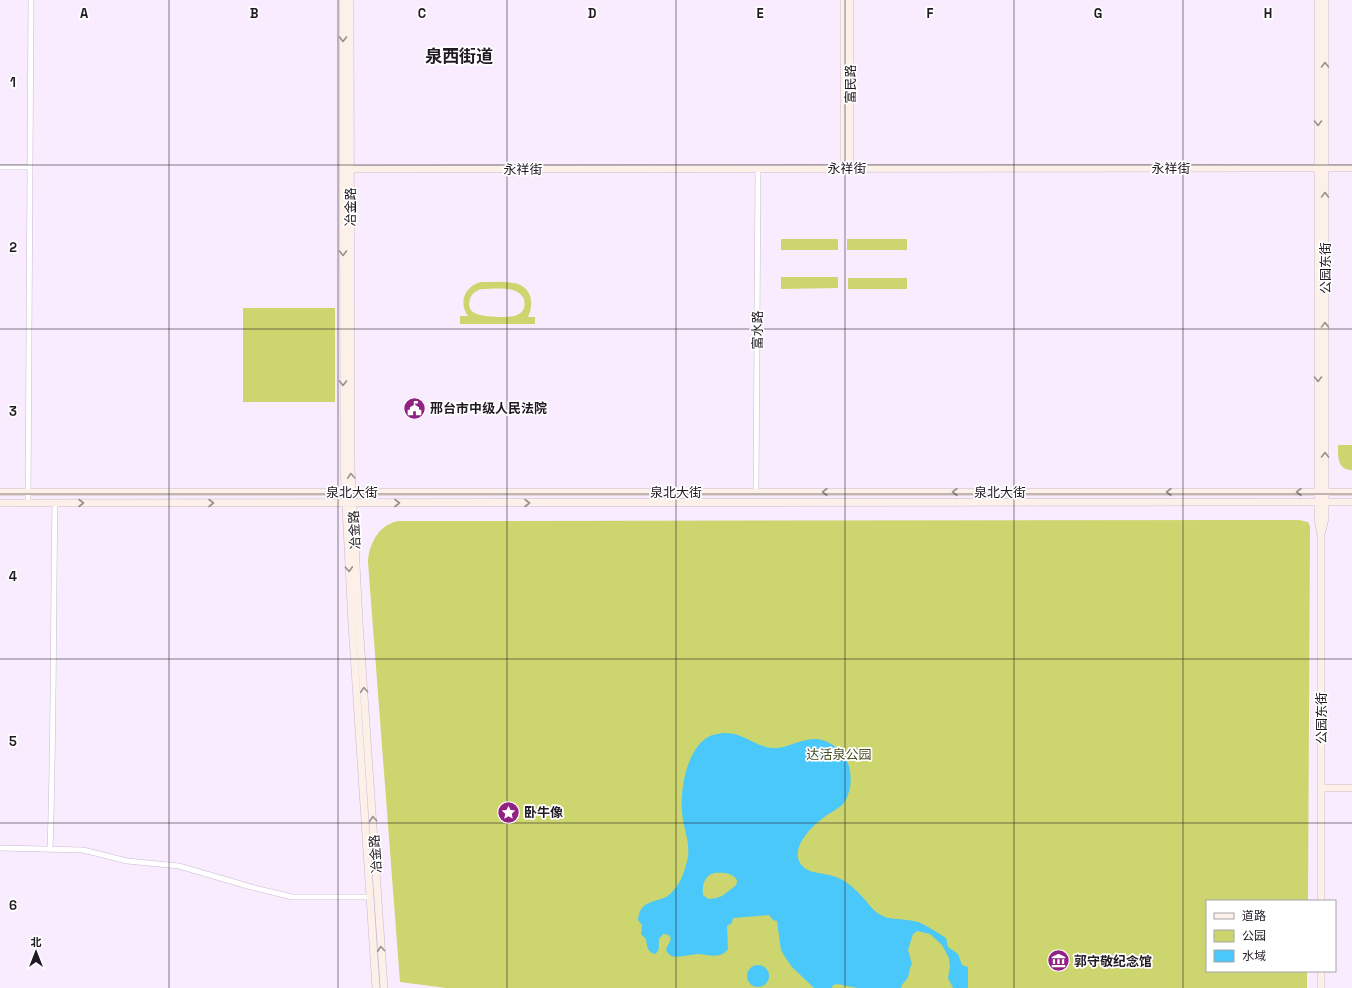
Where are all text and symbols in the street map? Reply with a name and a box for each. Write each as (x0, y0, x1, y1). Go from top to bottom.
text: A (80, 5, 89, 22)
text: B (250, 5, 259, 22)
text: C (418, 5, 426, 22)
text: D (588, 5, 597, 22)
text: E (756, 5, 764, 22)
text: F (927, 5, 934, 22)
text: G (1094, 5, 1102, 22)
text: H (1264, 5, 1272, 22)
one-way arrow (339, 36, 347, 42)
district label: 泉西街道 (425, 45, 493, 67)
one-way arrow (1321, 62, 1329, 68)
street label: 富民路 (842, 64, 859, 104)
text: 1 (10, 74, 16, 91)
one-way arrow (1314, 120, 1322, 126)
street label: 永祥街 (827, 160, 867, 177)
street label: 永祥街 (1151, 160, 1191, 177)
street label: 永祥街 (503, 161, 543, 178)
street label: 冶金路 (342, 187, 359, 227)
one-way arrow (1321, 192, 1329, 198)
text: 2 (9, 239, 17, 256)
street label: 公园东街 (1317, 242, 1334, 294)
one-way arrow (339, 250, 347, 256)
street label: 富水路 (749, 310, 766, 350)
one-way arrow (1321, 322, 1329, 328)
one-way arrow (1314, 376, 1322, 382)
one-way arrow (339, 380, 347, 386)
public building icon: 邢台市中级人民法院 (402, 395, 428, 421)
place label: 邢台市中级人民法院 (430, 400, 547, 417)
text: 3 (9, 403, 17, 420)
one-way arrow (1321, 452, 1329, 458)
one-way arrow (347, 473, 356, 479)
street label: 泉北大街 (326, 484, 378, 501)
street label: 泉北大街 (650, 484, 702, 501)
street label: 泉北大街 (974, 484, 1026, 501)
one-way arrow (822, 488, 828, 496)
one-way arrow (952, 488, 958, 496)
one-way arrow (1166, 488, 1172, 496)
one-way arrow (1296, 488, 1302, 496)
one-way arrow (78, 499, 84, 507)
one-way arrow (208, 499, 214, 507)
one-way arrow (394, 499, 400, 507)
one-way arrow (524, 499, 530, 507)
street label: 冶金路 (345, 510, 364, 550)
one-way arrow (345, 566, 353, 572)
text: 4 (9, 568, 17, 585)
one-way arrow (359, 687, 368, 693)
street label: 公园东街 (1313, 692, 1330, 744)
text: 5 (9, 733, 17, 750)
park label: 达活泉公园 (806, 746, 872, 763)
place icon: 卧牛像 (496, 799, 522, 825)
place label: 卧牛像 (524, 804, 563, 821)
one-way arrow (368, 816, 377, 822)
street label: 冶金路 (366, 834, 385, 874)
text: 6 (9, 897, 17, 914)
legend (1206, 900, 1336, 972)
text: 道路 (1242, 908, 1266, 924)
text: 公园 (1242, 928, 1266, 944)
north arrow (16, 932, 56, 972)
text: 北 (31, 935, 42, 949)
one-way arrow (377, 946, 386, 952)
museum icon: 郭守敬纪念馆 (1046, 948, 1072, 974)
text: 水域 (1242, 948, 1266, 964)
place label: 郭守敬纪念馆 (1074, 953, 1152, 970)

